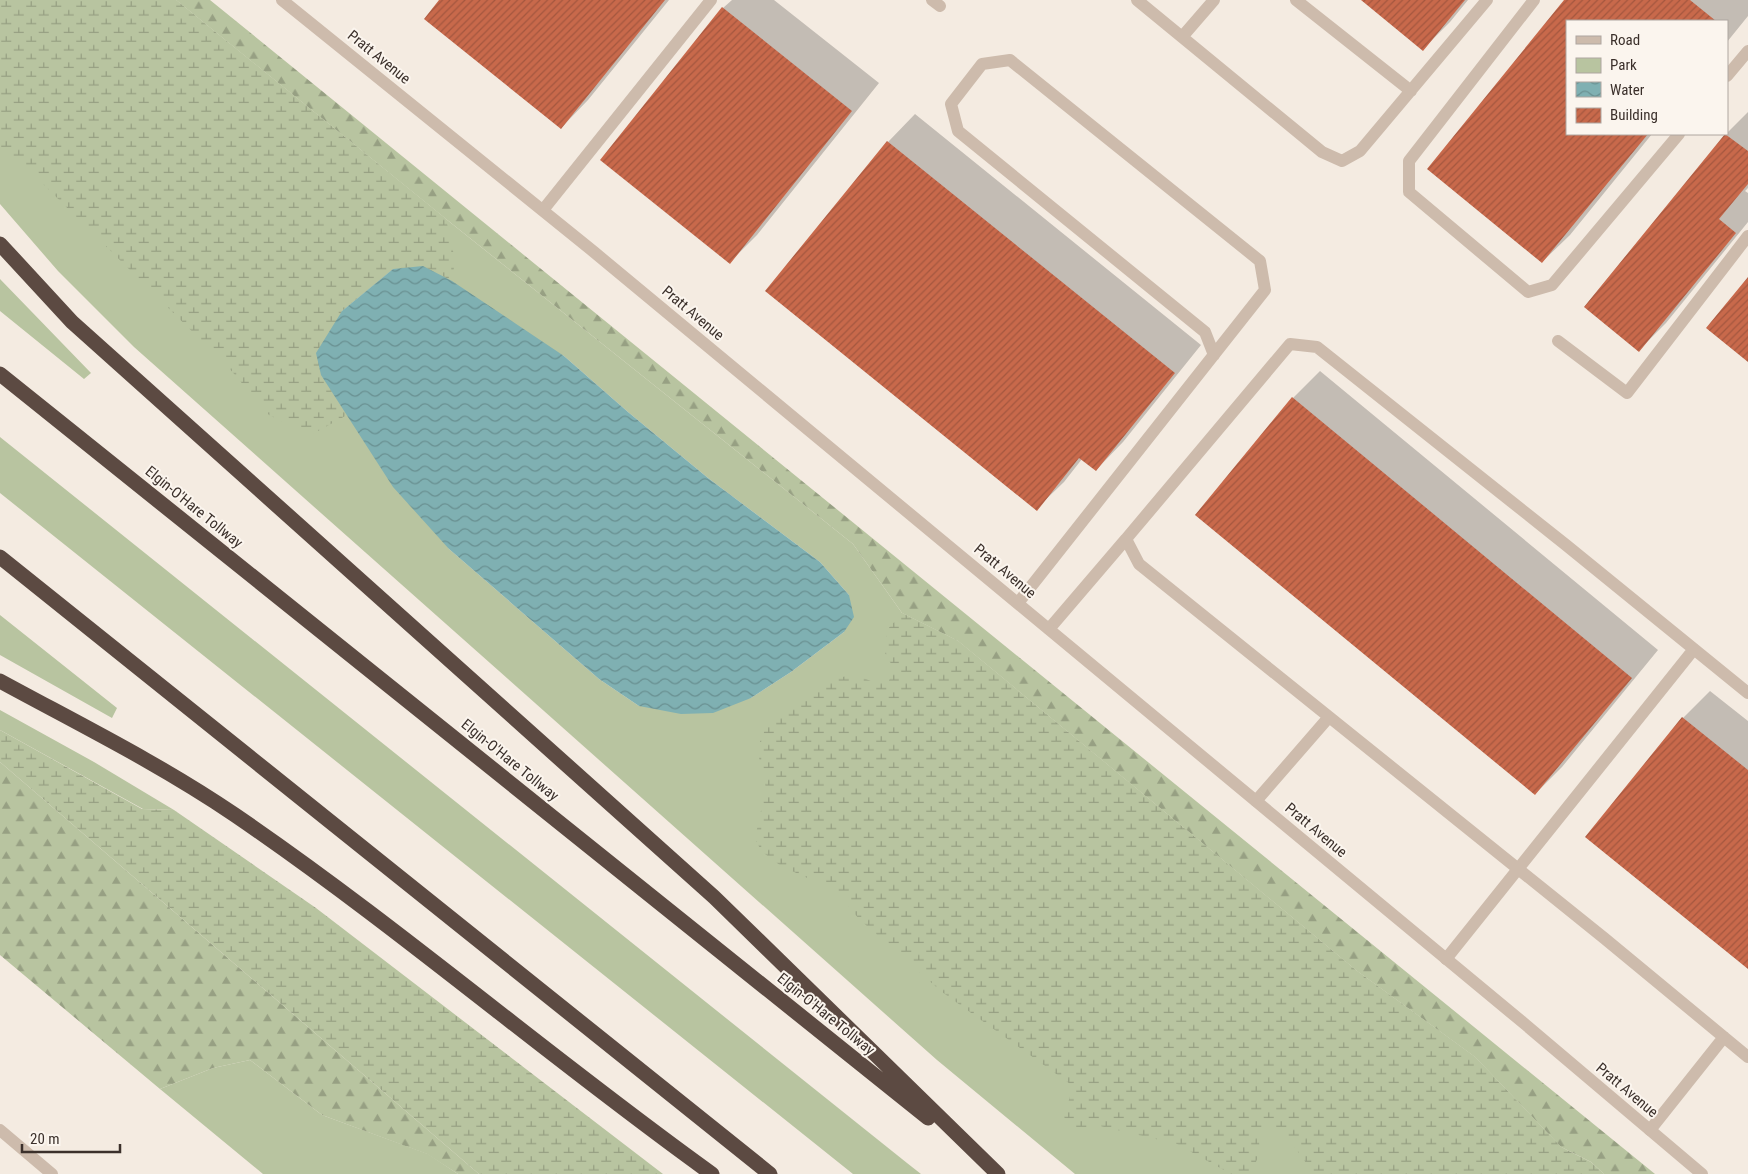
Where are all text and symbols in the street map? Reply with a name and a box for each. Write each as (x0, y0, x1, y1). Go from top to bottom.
legend (1566, 20, 1728, 135)
street label: Pratt Avenue (344, 26, 414, 88)
text: Road (1610, 31, 1640, 49)
text: Park (1610, 56, 1637, 74)
text: Water (1610, 81, 1645, 99)
text: Building (1610, 106, 1658, 124)
street label: Pratt Avenue (658, 282, 728, 344)
street label: Elgin-O'Hare Tollway (142, 462, 246, 552)
street label: Pratt Avenue (970, 540, 1040, 602)
street label: Elgin-O'Hare Tollway (458, 715, 562, 805)
street label: Pratt Avenue (1281, 799, 1351, 861)
street label: Elgin-O'Hare Tollway (774, 969, 878, 1059)
street label: Pratt Avenue (1592, 1059, 1662, 1121)
scale bar (22, 1122, 120, 1154)
text: 20 m (30, 1130, 60, 1148)

